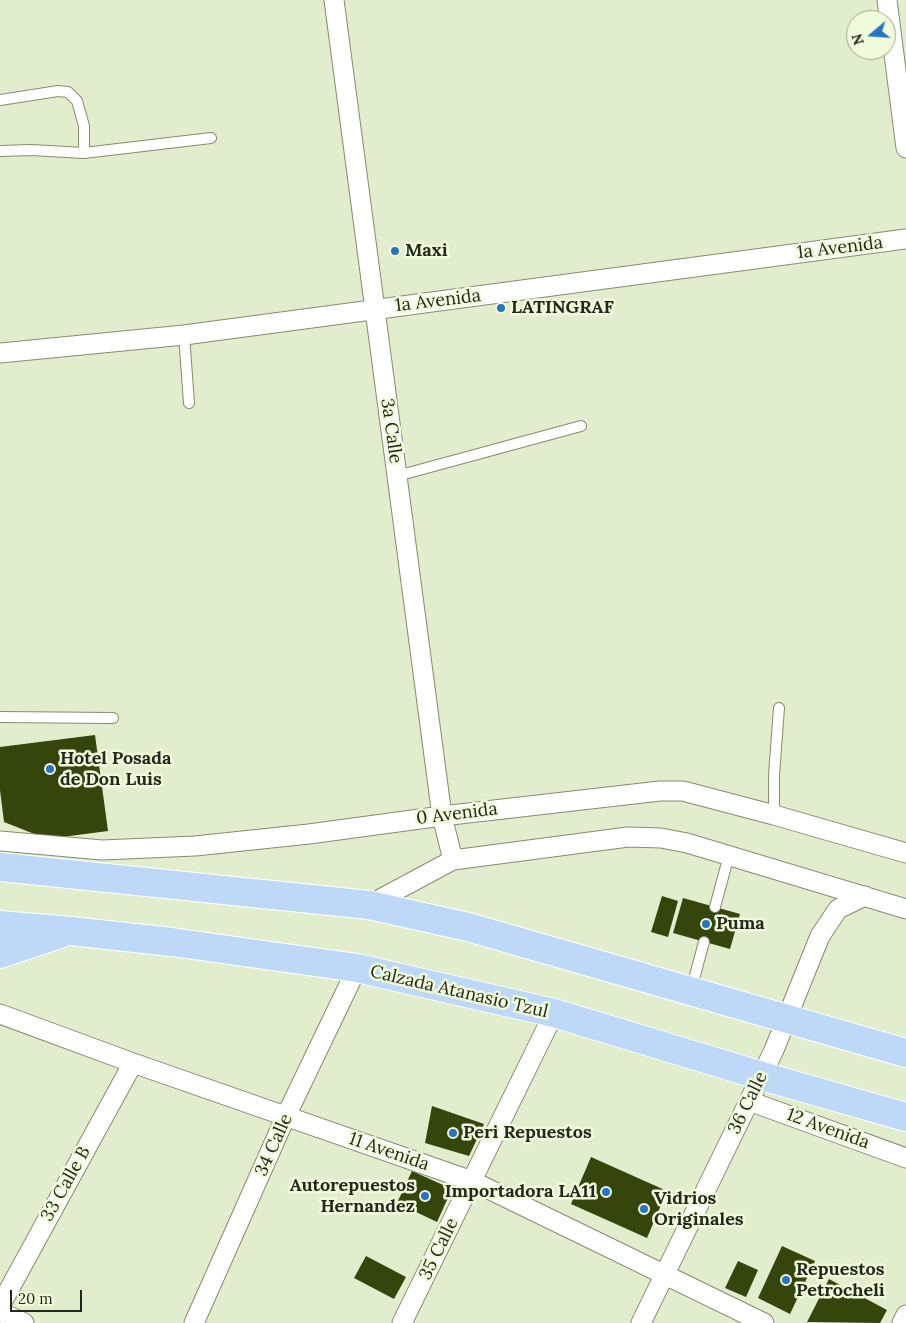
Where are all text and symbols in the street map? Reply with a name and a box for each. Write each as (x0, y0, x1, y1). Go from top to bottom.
north arrow (846, 10, 896, 60)
text: N (847, 31, 868, 47)
street label: 1a Avenida (796, 232, 884, 264)
place label: Maxi (405, 240, 448, 262)
marker: Maxi (389, 245, 401, 257)
street label: 1a Avenida (394, 285, 482, 317)
place label: LATINGRAF (511, 297, 614, 319)
marker: LATINGRAF (495, 302, 507, 314)
street label: 3a Calle (376, 397, 406, 465)
place label: Hotel Posada de Don Luis (60, 748, 171, 791)
marker: Hotel Posada de Don Luis (44, 763, 56, 775)
street label: 0 Avenida (415, 798, 499, 830)
place label: Puma (716, 913, 765, 935)
marker: Puma (700, 918, 712, 930)
street label: Calzada Atanasio Tzul (368, 961, 550, 1023)
street label: 36 Calle (724, 1068, 772, 1138)
street label: 12 Avenida (784, 1104, 872, 1154)
street label: 34 Calle (251, 1110, 297, 1180)
place label: Peri Repuestos (463, 1122, 592, 1144)
marker: Peri Repuestos (447, 1127, 459, 1139)
street label: 11 Avenida (346, 1128, 432, 1176)
street label: 33 Calle B (37, 1143, 95, 1225)
place label: Autorepuestos Hernandez (290, 1175, 415, 1218)
place label: Importadora LA11 (445, 1181, 596, 1203)
marker: Importadora LA11 (600, 1186, 612, 1198)
place label: Vidrios Originales (654, 1188, 744, 1230)
marker: Autorepuestos Hernandez (419, 1190, 431, 1202)
marker: Vidrios Originales (638, 1203, 650, 1215)
street label: 35 Calle (415, 1215, 463, 1283)
place label: Repuestos Petrocheli (796, 1259, 885, 1302)
marker: Repuestos Petrocheli (780, 1274, 792, 1286)
scale bar (12, 1280, 85, 1312)
text: 20 m (18, 1289, 53, 1308)

